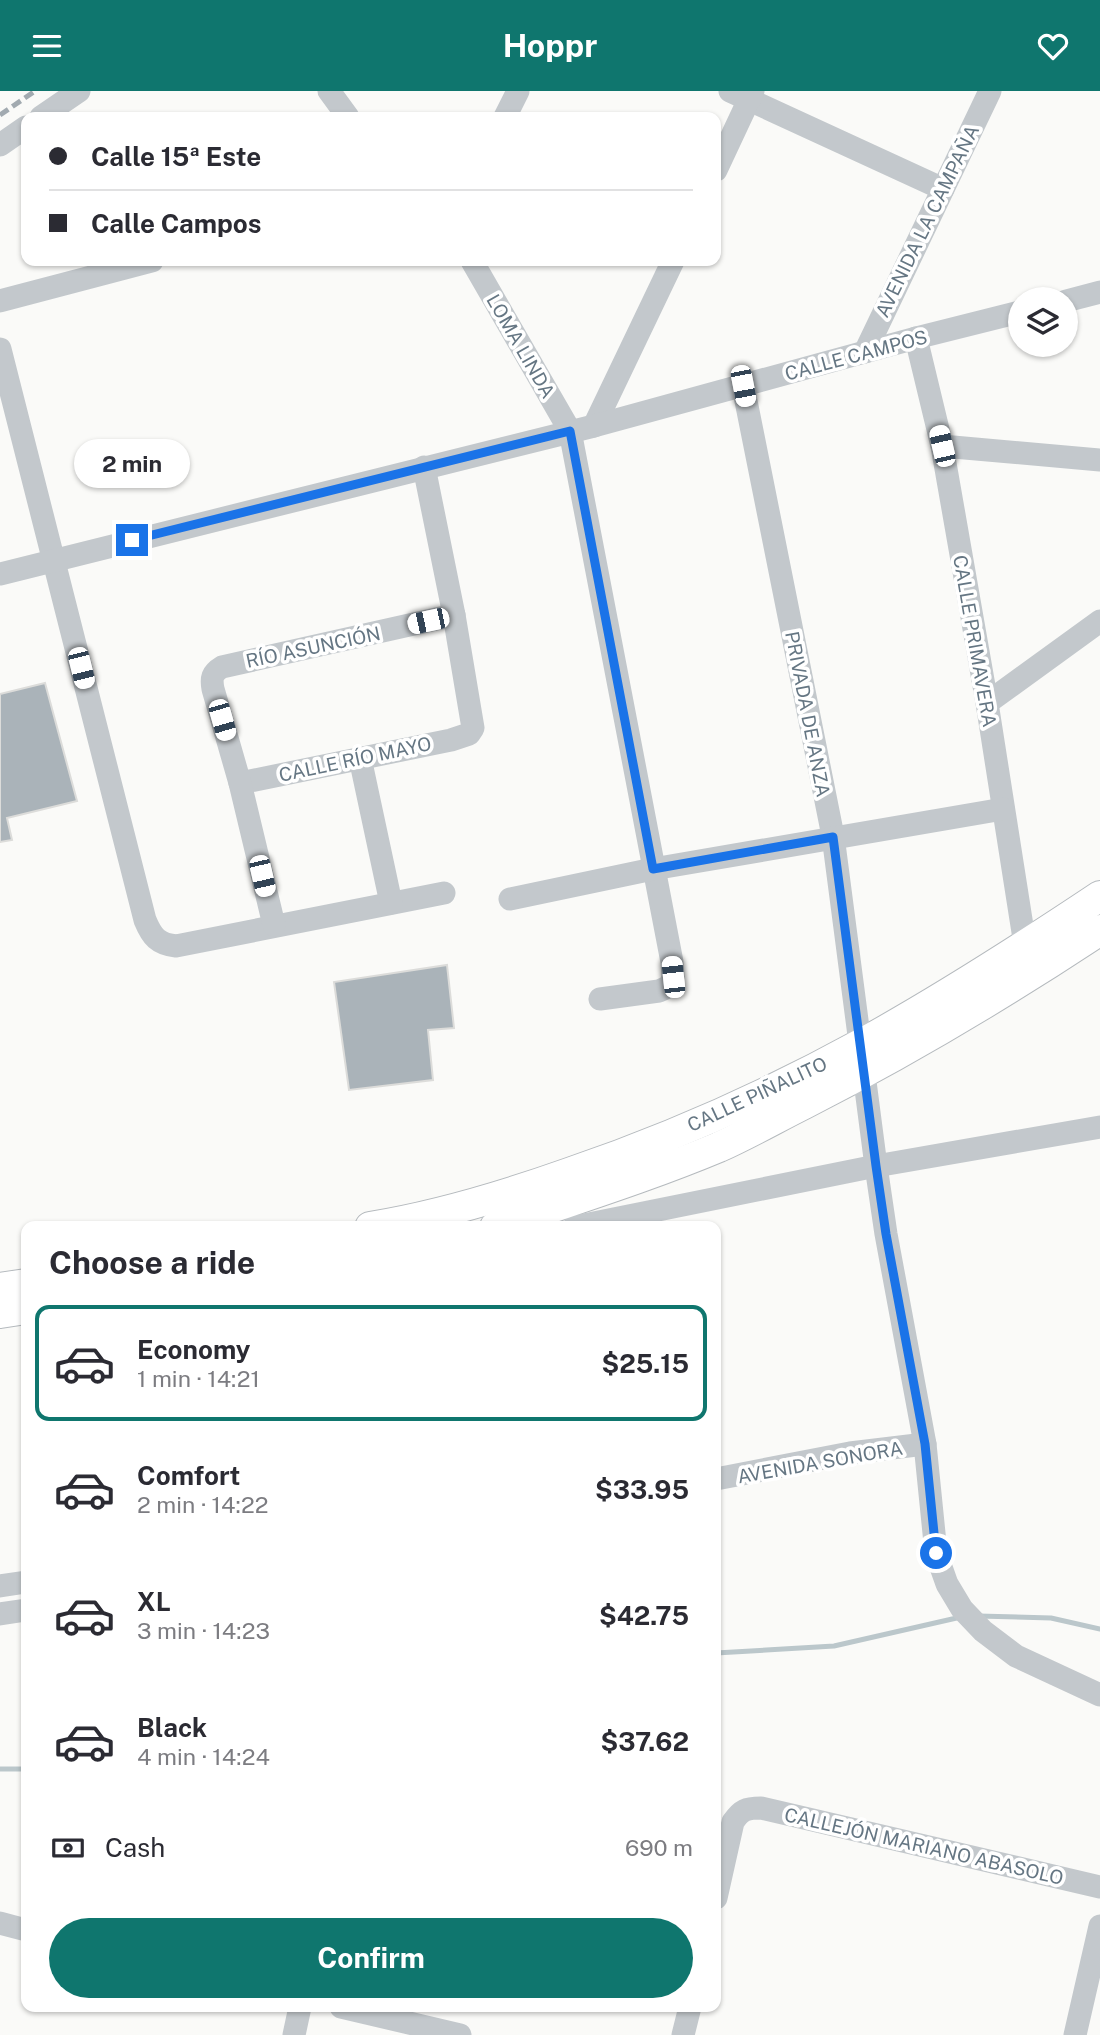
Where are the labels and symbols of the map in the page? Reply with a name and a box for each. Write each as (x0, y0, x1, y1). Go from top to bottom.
street label: AVENIDA LA CAMPAÑA (871, 121, 983, 321)
street label: LOMA LINDA (482, 290, 560, 402)
street label: CALLE CAMPOS (782, 325, 930, 385)
car (729, 363, 758, 409)
car (928, 423, 957, 469)
callout: 2 min (74, 439, 190, 487)
route end (116, 524, 148, 556)
street label: CALLE PRIMAVERA (949, 553, 1001, 729)
car (406, 606, 451, 636)
street label: RÍO ASUNCIÓN (244, 622, 382, 672)
street label: PRIVADA DE ANZA (781, 629, 835, 799)
car (66, 645, 97, 691)
car (207, 697, 238, 743)
street label: CALLE RÍO MAYO (277, 732, 433, 786)
car (248, 853, 277, 899)
car (661, 955, 686, 999)
street label: CALLE PIÑALITO (684, 1052, 830, 1136)
street label: AVENIDA SONORA (736, 1437, 904, 1487)
route start (920, 1537, 952, 1569)
street label: CALLEJÓN MARIANO ABASOLO (782, 1803, 1066, 1889)

